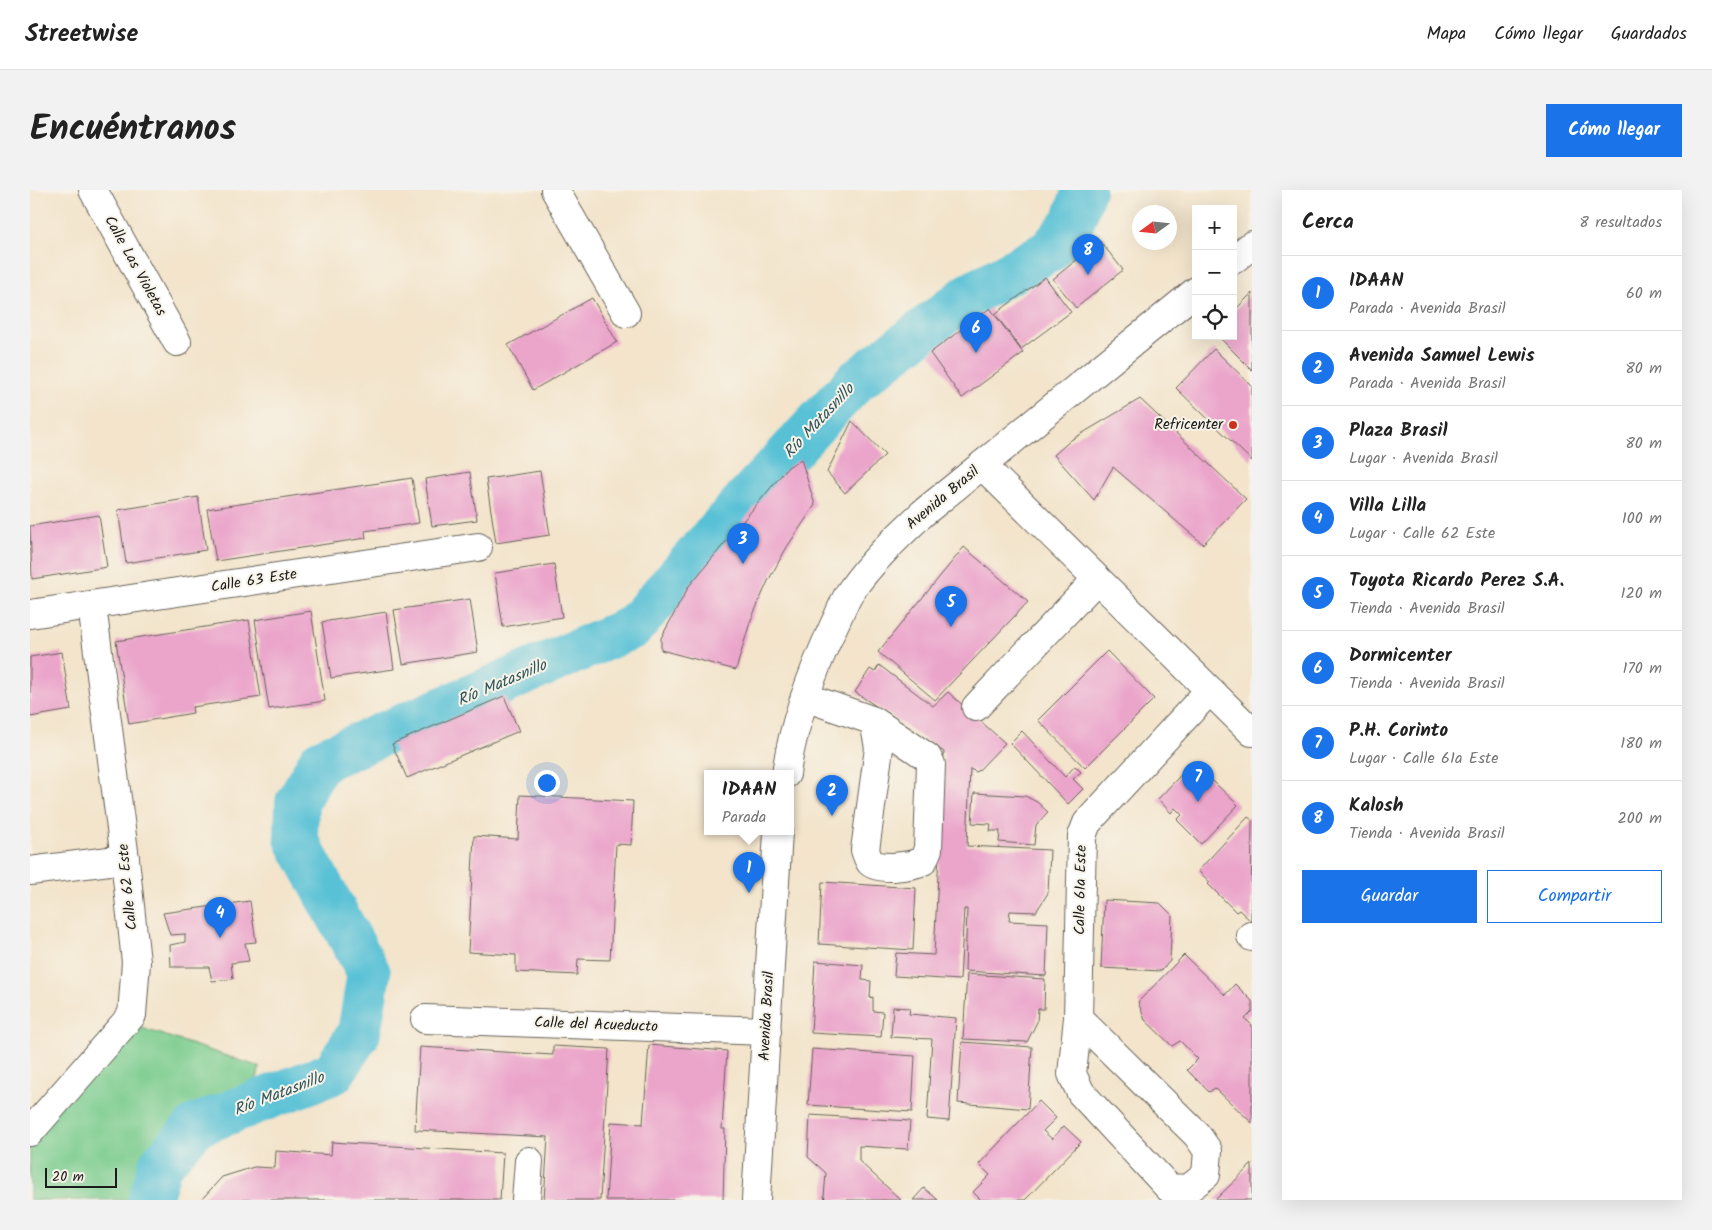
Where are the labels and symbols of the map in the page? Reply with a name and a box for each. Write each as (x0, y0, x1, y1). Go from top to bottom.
north arrow (1132, 205, 1177, 250)
street label: Calle Las Violetas (97, 211, 173, 321)
pin: 8 (1072, 234, 1104, 275)
pin: 6 (960, 312, 992, 353)
water label: Río Matasnillo (778, 377, 862, 464)
place label: Refricenter (1154, 413, 1224, 437)
marker: Refricenter (1227, 419, 1239, 431)
street label: Avenida Brasil (901, 460, 985, 536)
pin: 3 (727, 523, 759, 564)
street label: Calle 63 Este (209, 562, 299, 600)
pin: 5 (935, 586, 967, 627)
water label: Río Matasnillo (453, 652, 552, 713)
pin: 7 (1182, 761, 1214, 802)
your location (534, 770, 560, 796)
pin: 2 (816, 775, 848, 816)
street label: Calle 62 Este (111, 842, 144, 931)
street label: Calle 61a Este (1068, 845, 1094, 935)
pin: 1 (733, 852, 765, 893)
pin: 4 (204, 897, 236, 938)
street label: Avenida Brasil (753, 970, 781, 1061)
street label: Calle del Acueducto (534, 1011, 658, 1039)
water label: Río Matasnillo (230, 1065, 329, 1123)
scale bar (45, 1165, 118, 1188)

